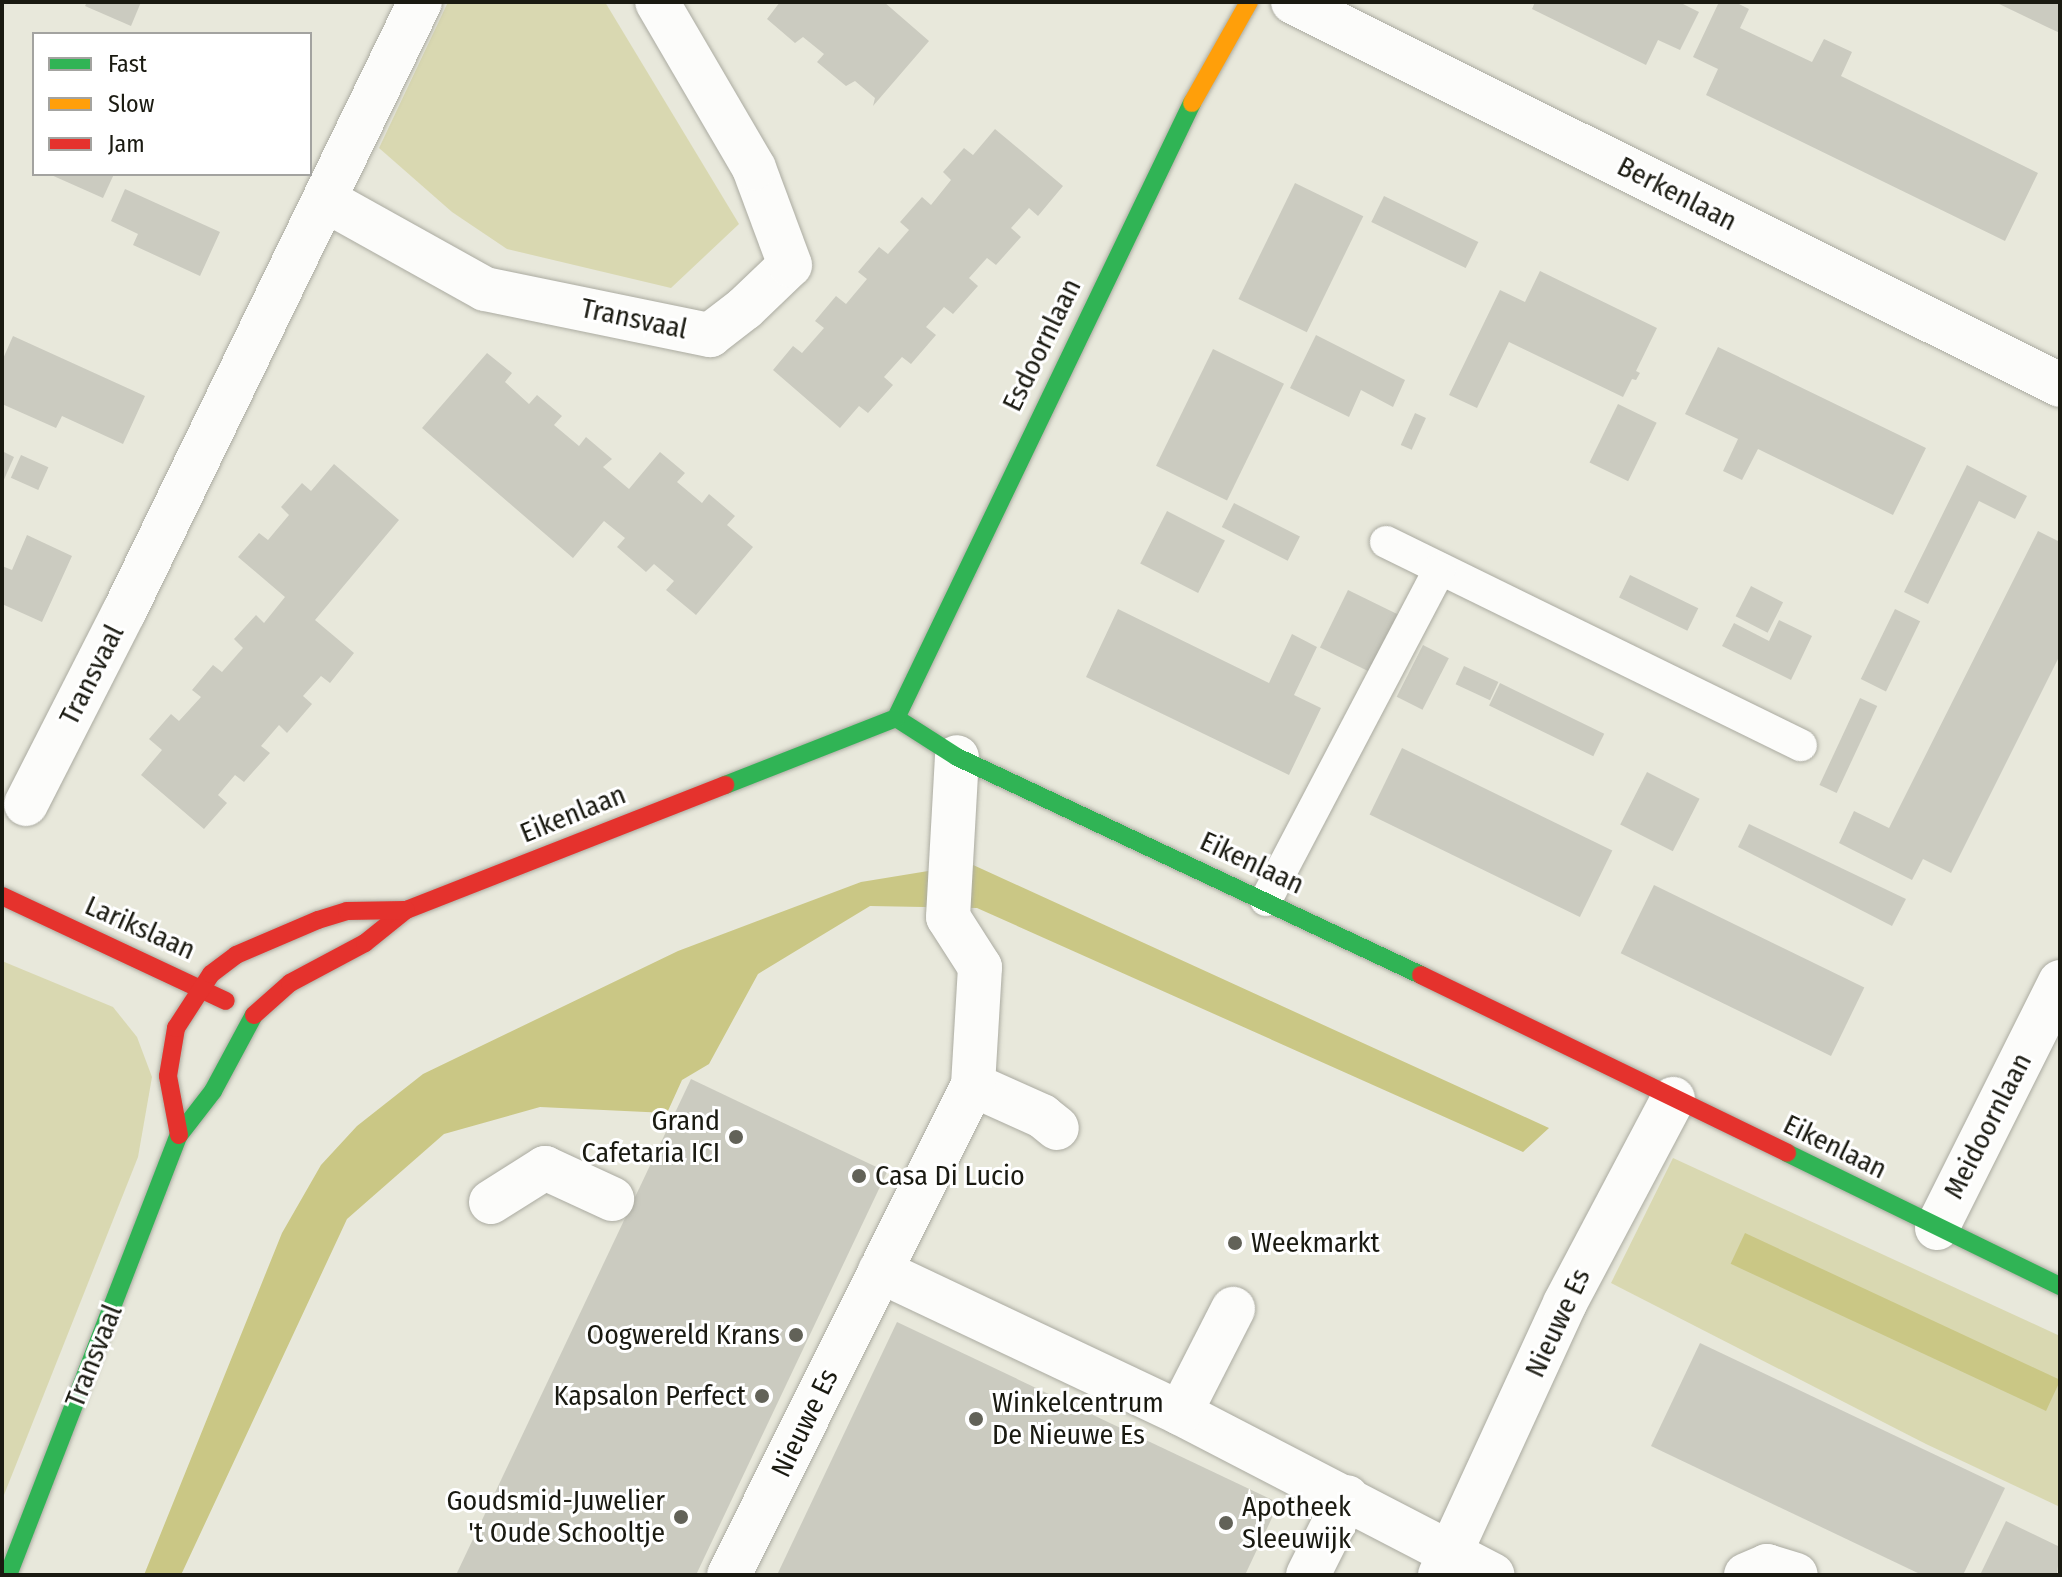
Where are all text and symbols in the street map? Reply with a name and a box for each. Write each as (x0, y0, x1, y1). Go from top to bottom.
legend (32, 32, 312, 176)
text: Fast (108, 50, 147, 78)
text: Slow (108, 90, 154, 118)
text: Jam (108, 130, 145, 158)
street label: Berkenlaan (1612, 150, 1742, 238)
street label: Esdoornlaan (996, 273, 1088, 417)
street label: Transvaal (578, 291, 690, 347)
street label: Transvaal (53, 619, 131, 731)
street label: Eikenlaan (515, 778, 631, 850)
street label: Eikenlaan (1195, 824, 1309, 902)
street label: Larikslaan (80, 889, 200, 967)
street label: Meidoornlaan (1937, 1047, 2039, 1205)
place label: Grand Cafetaria ICI (582, 1104, 720, 1170)
street label: Eikenlaan (1778, 1108, 1892, 1186)
marker: Grand Cafetaria ICI (727, 1128, 745, 1146)
place label: Casa Di Lucio (875, 1159, 1025, 1193)
marker: Casa Di Lucio (850, 1167, 868, 1185)
place label: Weekmarkt (1251, 1226, 1380, 1260)
marker: Weekmarkt (1226, 1234, 1244, 1252)
street label: Nieuwe Es (1518, 1263, 1598, 1383)
street label: Transvaal (58, 1300, 130, 1412)
place label: Oogwereld Krans (587, 1318, 780, 1352)
marker: Oogwereld Krans (787, 1326, 805, 1344)
street label: Nieuwe Es (764, 1363, 846, 1483)
place label: Kapsalon Perfect (554, 1379, 746, 1413)
place label: Winkelcentrum De Nieuwe Es (992, 1386, 1164, 1452)
marker: Kapsalon Perfect (753, 1387, 771, 1405)
marker: Winkelcentrum De Nieuwe Es (967, 1410, 985, 1428)
place label: Goudsmid-Juwelier 't Oude Schooltje (446, 1484, 665, 1550)
place label: Apotheek Sleeuwijk (1242, 1490, 1351, 1556)
marker: Goudsmid-Juwelier 't Oude Schooltje (672, 1508, 690, 1526)
marker: Apotheek Sleeuwijk (1217, 1514, 1235, 1532)

